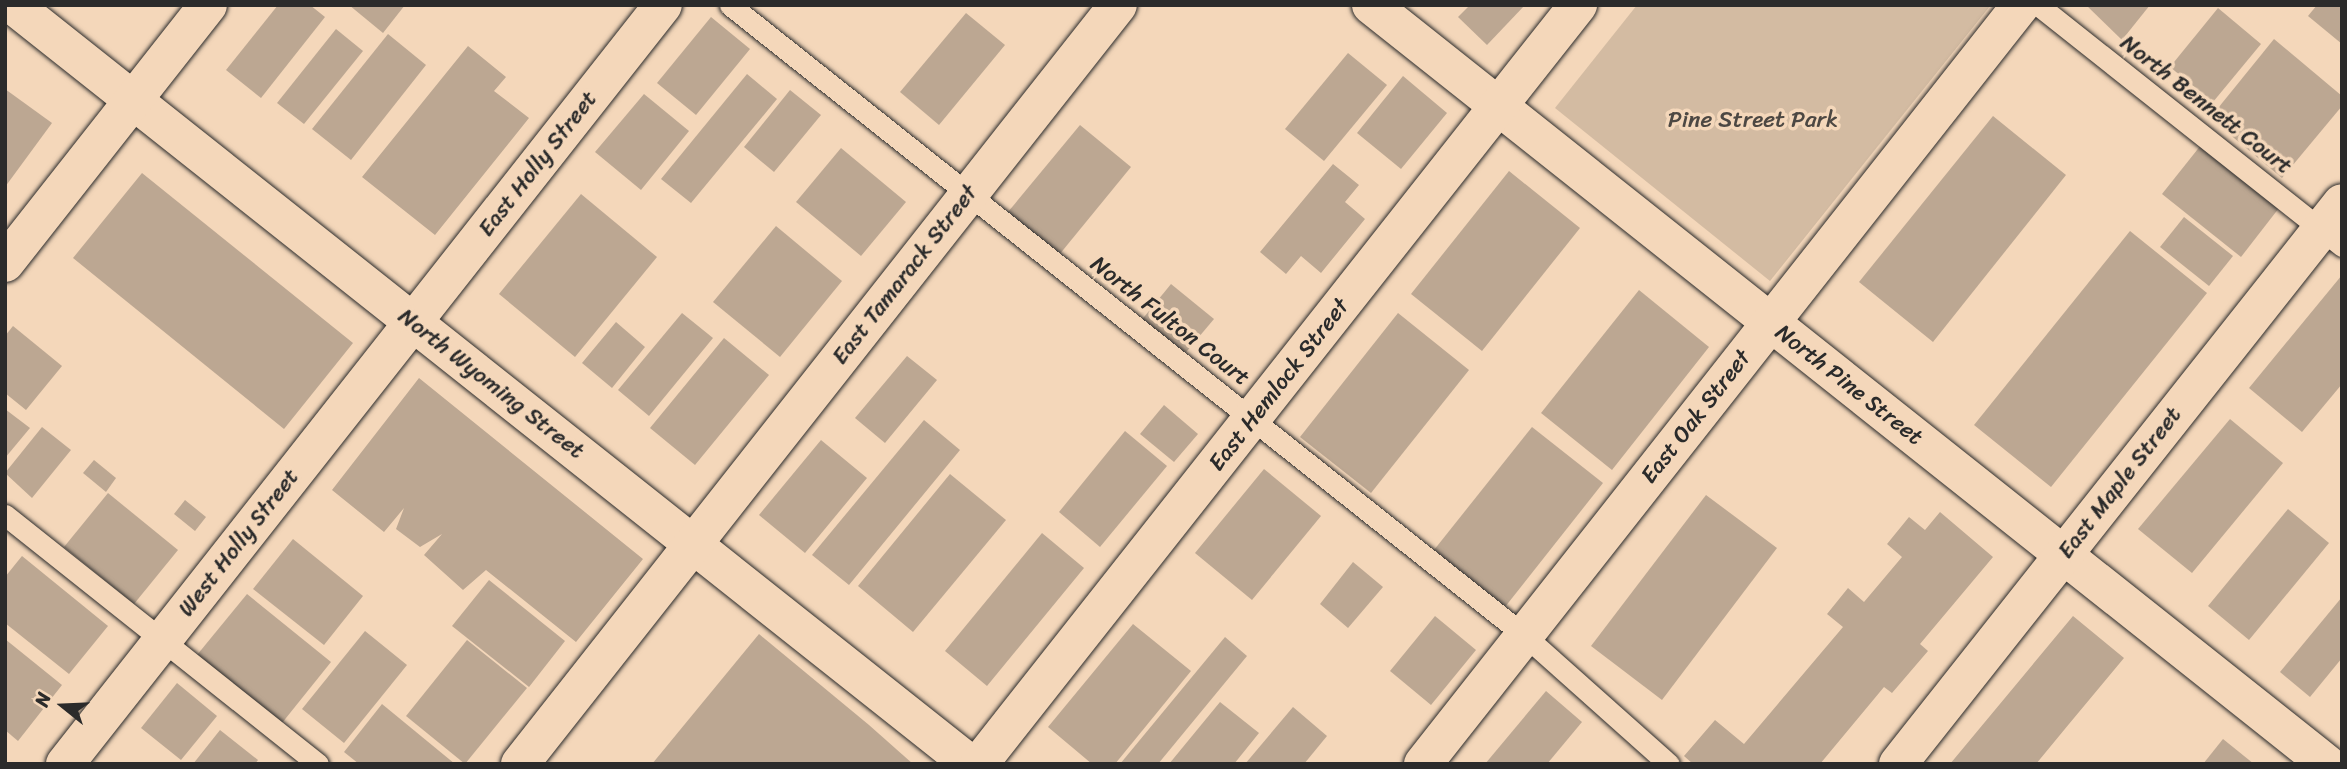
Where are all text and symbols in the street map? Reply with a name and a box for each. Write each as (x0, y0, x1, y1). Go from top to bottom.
street label: North Bennett Court (2114, 29, 2298, 181)
street label: East Holly Street (473, 86, 603, 242)
park label: Pine Street Park (1668, 106, 1838, 134)
street label: East Tamarack Street (826, 180, 984, 370)
street label: North Fulton Court (1085, 250, 1255, 392)
street label: East Hemlock Street (1203, 293, 1355, 477)
street label: North Wyoming Street (393, 303, 589, 465)
street label: North Pine Street (1769, 318, 1929, 452)
street label: East Oak Street (1635, 345, 1757, 489)
street label: East Maple Street (2052, 402, 2188, 564)
street label: West Holly Street (172, 463, 306, 623)
north arrow (28, 671, 98, 741)
text: N (25, 688, 60, 711)

